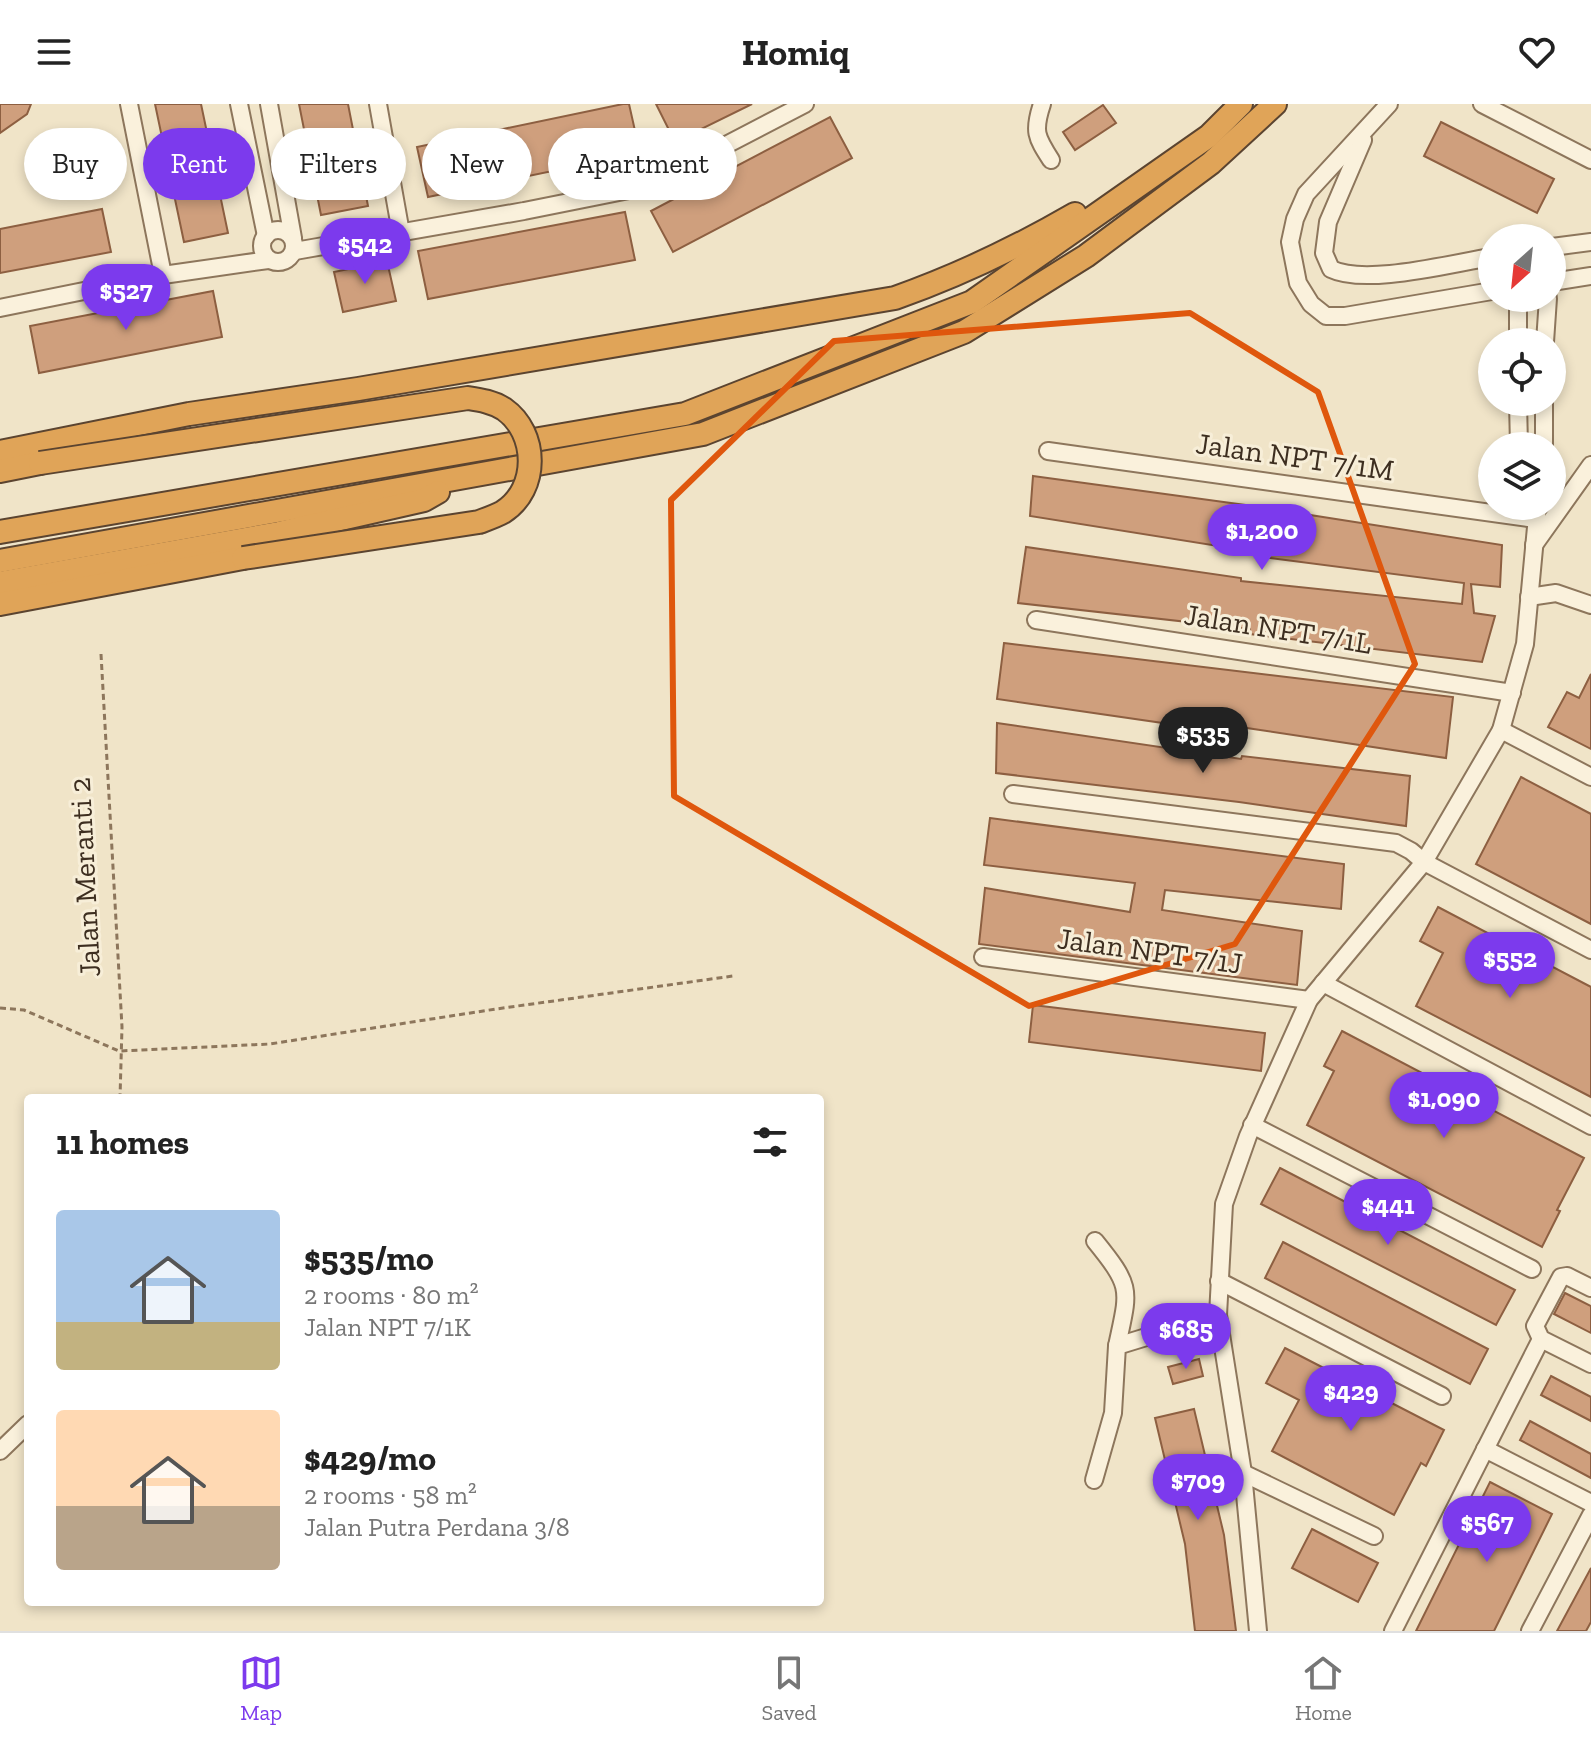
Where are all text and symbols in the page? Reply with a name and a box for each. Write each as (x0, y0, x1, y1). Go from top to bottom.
icon: menu (32, 30, 76, 74)
icon: heart (1515, 30, 1559, 74)
text: Homiq (742, 31, 849, 74)
chip: Buy (24, 128, 127, 200)
chip: Rent (143, 128, 255, 200)
chip: Filters (271, 128, 406, 200)
chip: New (422, 128, 532, 200)
chip: Apartment (548, 128, 737, 200)
pin: $542 (318, 218, 412, 286)
north arrow (1478, 224, 1566, 312)
map controls (1478, 224, 1566, 520)
text: $542 (337, 228, 393, 260)
pin: $527 (79, 264, 173, 332)
text: $527 (99, 274, 153, 306)
button: locate (1478, 328, 1566, 416)
street label: Jalan NPT 7/1M (1194, 425, 1396, 489)
button: layers (1478, 432, 1566, 520)
pin: $1,200 (1197, 504, 1327, 572)
text: $1,200 (1226, 514, 1298, 546)
street label: Jalan NPT 7/1L (1182, 596, 1374, 662)
pin: $535 (1156, 707, 1250, 775)
text: $535 (1176, 717, 1230, 749)
street label: Jalan Meranti 2 (62, 776, 108, 978)
street label: Jalan NPT 7/1J (1055, 920, 1245, 982)
pin: $552 (1463, 932, 1557, 1000)
text: $552 (1483, 942, 1537, 974)
pin: $1,090 (1379, 1072, 1509, 1140)
text: $1,090 (1408, 1082, 1480, 1114)
icon: filters (748, 1120, 792, 1164)
text: 11 homes (56, 1122, 189, 1163)
pin: $441 (1341, 1179, 1435, 1247)
text: $441 (1362, 1189, 1414, 1221)
text: $535/mo (304, 1238, 434, 1279)
icon: home (120, 1242, 216, 1338)
text: 2 rooms · 80 m² (304, 1279, 479, 1311)
pin: $685 (1139, 1303, 1233, 1371)
text: Jalan NPT 7/1K (304, 1311, 471, 1343)
text: $685 (1159, 1313, 1213, 1345)
pin: $429 (1304, 1365, 1398, 1433)
text: $429 (1323, 1375, 1379, 1407)
text: $429/mo (304, 1438, 436, 1479)
icon: home (120, 1442, 216, 1538)
pin: $709 (1151, 1454, 1245, 1522)
text: $709 (1171, 1464, 1225, 1496)
text: 2 rooms · 58 m² (304, 1479, 477, 1511)
pin: $567 (1440, 1496, 1534, 1564)
text: $567 (1460, 1506, 1514, 1538)
text: Jalan Putra Perdana 3/8 (304, 1511, 570, 1543)
tab: Map (239, 1651, 283, 1726)
tab: Saved (762, 1651, 817, 1726)
tab: Home (1295, 1651, 1352, 1726)

